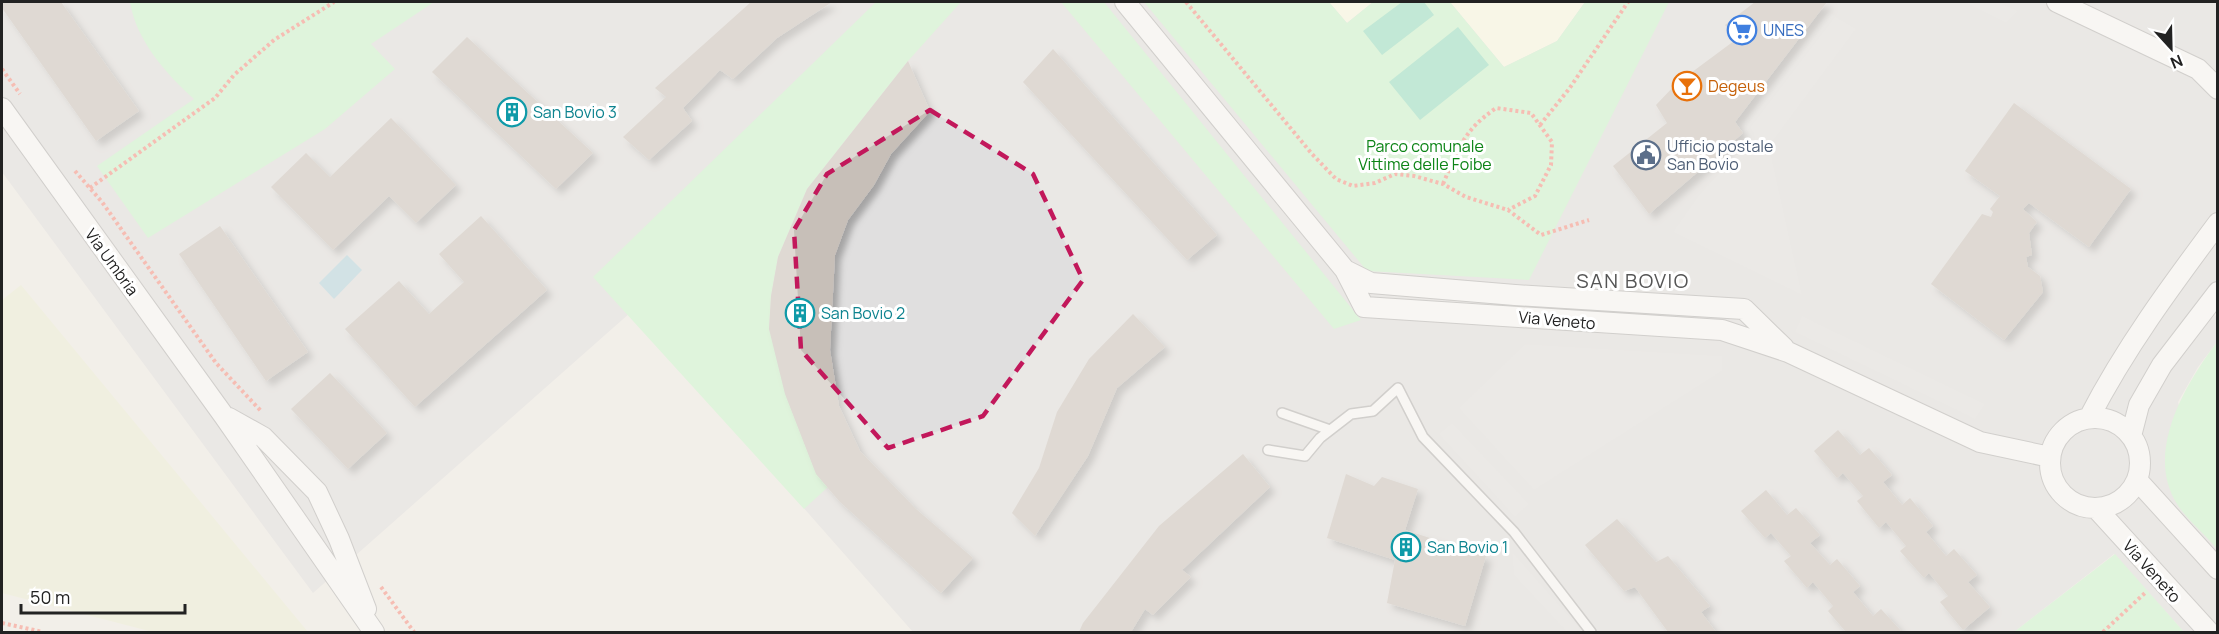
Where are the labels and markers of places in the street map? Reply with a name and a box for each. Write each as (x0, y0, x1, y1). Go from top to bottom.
supermarket icon: UNES (1726, 14, 1758, 46)
place label: UNES (1763, 19, 1804, 41)
bar icon: Degeus (1671, 70, 1703, 102)
place label: Degeus (1708, 75, 1765, 97)
building icon: San Bovio 3 (496, 96, 528, 128)
place label: San Bovio 3 (533, 101, 617, 123)
place label: Ufficio postale San Bovio (1667, 135, 1773, 175)
public building icon: Ufficio postale San Bovio (1630, 139, 1662, 171)
building icon: San Bovio 2 (784, 297, 816, 329)
place label: San Bovio 2 (821, 302, 905, 324)
building icon: San Bovio 1 (1390, 531, 1422, 563)
place label: San Bovio 1 (1427, 536, 1508, 558)

